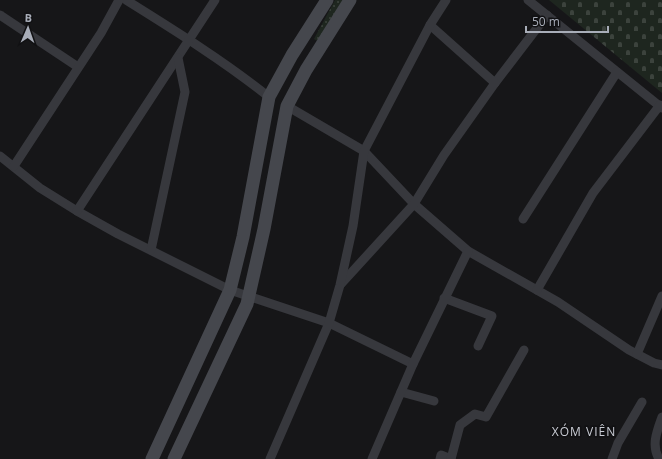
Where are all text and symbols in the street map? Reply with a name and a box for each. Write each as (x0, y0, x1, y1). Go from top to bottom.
north arrow (8, 8, 48, 48)
scale bar (526, 8, 608, 34)
text: B (24, 10, 32, 25)
text: 50 m (532, 13, 560, 30)
district label: XÓM VIÊN (552, 423, 616, 440)

